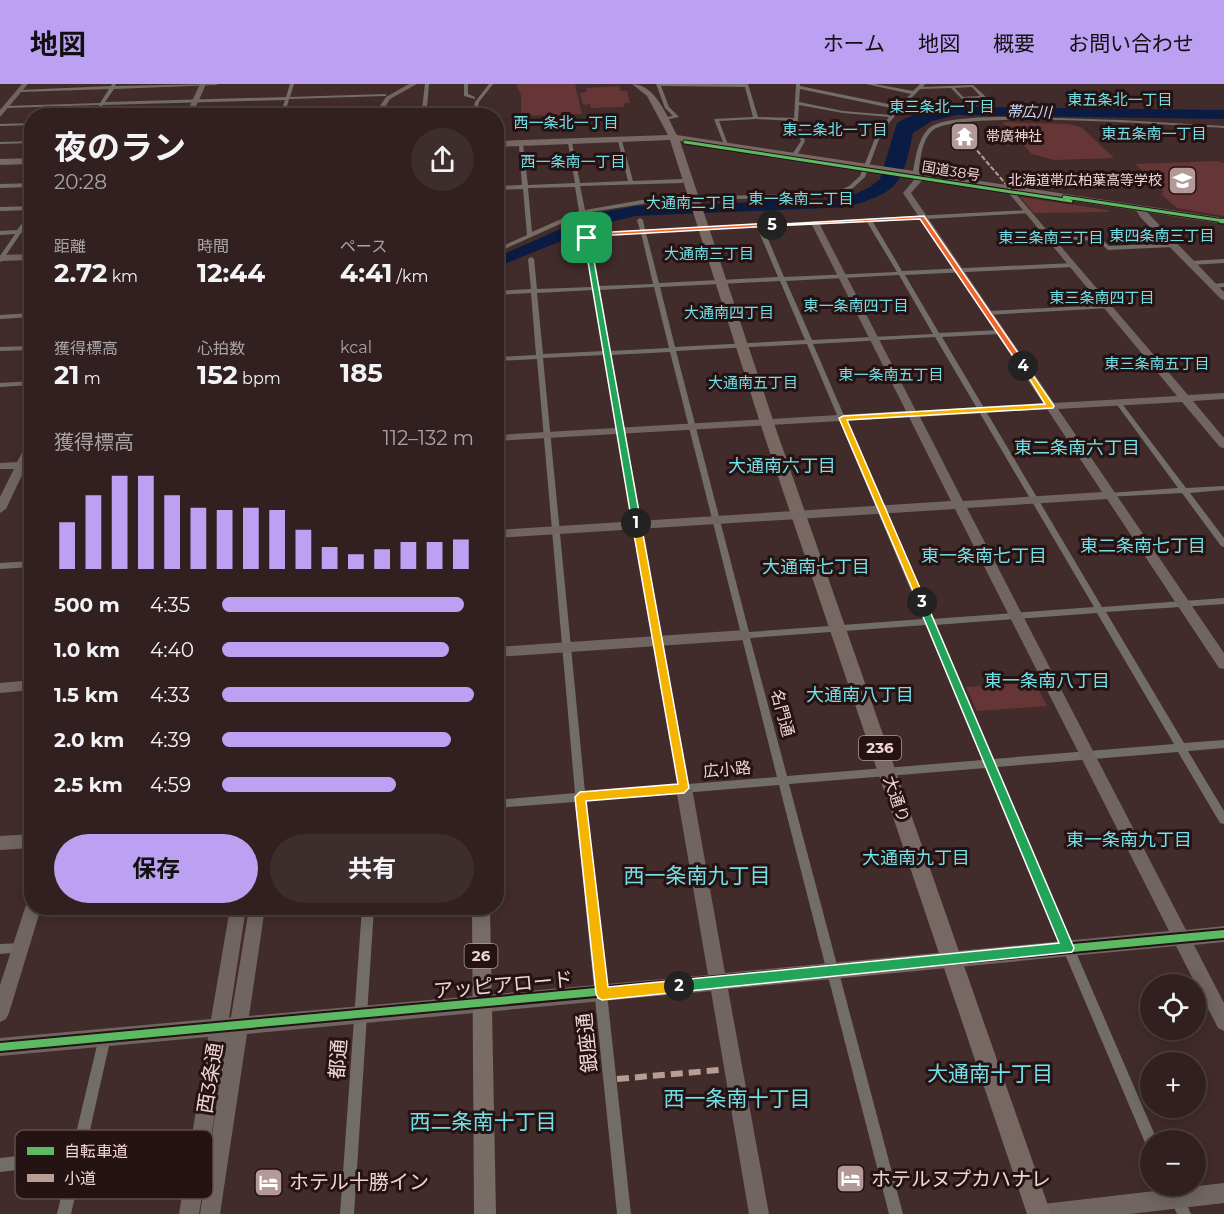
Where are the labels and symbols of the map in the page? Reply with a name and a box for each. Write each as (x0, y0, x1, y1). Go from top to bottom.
district label: 東五条北一丁目 (1067, 90, 1173, 109)
district label: 東三条北一丁目 (889, 97, 995, 116)
water label: 帯広川 (1006, 102, 1054, 121)
district label: 西一条北一丁目 (513, 113, 619, 132)
district label: 東二条北一丁目 (782, 120, 888, 139)
temple icon: 帯廣神社 (949, 120, 981, 152)
district label: 東五条南一丁目 (1101, 124, 1207, 143)
place label: 帯廣神社 (986, 127, 1042, 145)
district label: 西一条南一丁目 (520, 152, 626, 171)
street label: 国道38号 (921, 158, 981, 184)
school or university icon: 北海道帯広柏葉高等学校 (1167, 164, 1199, 196)
place label: 北海道帯広柏葉高等学校 (1008, 171, 1162, 189)
district label: 東一条南二丁目 (748, 189, 854, 208)
district label: 大通南二丁目 (646, 193, 736, 212)
pin: 5 (757, 210, 787, 240)
pin (561, 212, 612, 263)
district label: 東四条南三丁目 (1109, 226, 1215, 245)
district label: 東三条南三丁目 (998, 228, 1104, 247)
district label: 大通南三丁目 (664, 244, 754, 263)
district label: 東三条南四丁目 (1049, 288, 1155, 307)
district label: 東一条南四丁目 (803, 296, 909, 315)
district label: 大通南四丁目 (684, 303, 774, 322)
pin: 4 (1008, 351, 1038, 381)
district label: 東三条南五丁目 (1104, 354, 1210, 373)
district label: 東一条南五丁目 (838, 365, 944, 384)
district label: 大通南五丁目 (708, 373, 798, 392)
district label: 東二条南六丁目 (1014, 437, 1140, 459)
district label: 大通南六丁目 (728, 455, 836, 477)
pin: 1 (621, 508, 651, 538)
district label: 東二条南七丁目 (1080, 535, 1206, 557)
district label: 東一条南七丁目 (921, 545, 1047, 567)
district label: 大通南七丁目 (762, 556, 870, 578)
pin: 3 (907, 587, 937, 617)
district label: 東一条南八丁目 (984, 670, 1110, 692)
district label: 大通南八丁目 (806, 684, 914, 706)
street label: 名門通 (767, 687, 798, 739)
road number: 236 (859, 736, 901, 760)
street label: 広小路 (702, 758, 752, 781)
street label: 大通り (880, 773, 913, 825)
district label: 東一条南九丁目 (1066, 829, 1192, 851)
district label: 大通南九丁目 (862, 847, 970, 869)
district label: 西一条南九丁目 (624, 863, 771, 888)
road number: 26 (464, 944, 498, 968)
street label: アッピアロード (432, 967, 574, 1003)
pin: 2 (664, 971, 694, 1001)
street label: 銀座通 (572, 1012, 602, 1074)
street label: 都通 (325, 1038, 351, 1080)
street label: 西3条通 (193, 1041, 227, 1115)
district label: 大通南十丁目 (927, 1061, 1053, 1086)
district label: 西一条南十丁目 (664, 1086, 811, 1111)
district label: 西二条南十丁目 (410, 1109, 557, 1134)
legend (15, 1130, 213, 1199)
text: 自転車道 (64, 1142, 128, 1161)
hotel icon: ホテルヌプカハナレ (834, 1163, 866, 1195)
hotel icon: ホテル十勝イン (252, 1166, 284, 1198)
place label: ホテルヌプカハナレ (871, 1167, 1051, 1191)
text: 小道 (64, 1169, 96, 1188)
place label: ホテル十勝イン (289, 1170, 429, 1194)

